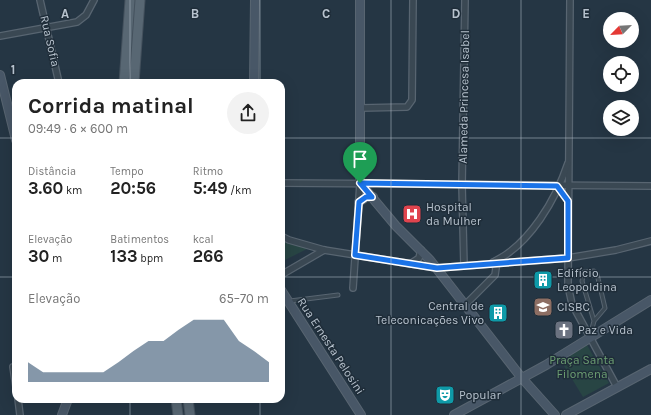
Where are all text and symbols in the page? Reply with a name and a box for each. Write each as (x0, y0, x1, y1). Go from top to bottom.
text: A (61, 6, 69, 21)
text: B (191, 6, 199, 21)
text: C (322, 6, 330, 21)
text: D (452, 6, 461, 21)
text: E (582, 6, 590, 21)
north arrow (603, 12, 639, 48)
map controls (603, 12, 639, 136)
street label: Rua Sofia (37, 14, 63, 68)
street label: Alameda Princesa Isabel (456, 30, 472, 164)
button: locate (603, 56, 639, 92)
text: 1 (11, 62, 15, 77)
button: share (227, 92, 269, 134)
text: Corrida matinal (28, 93, 194, 119)
button: layers (603, 100, 639, 136)
text: 09:49 · 6 × 600 m (28, 121, 128, 136)
pin (343, 142, 377, 183)
icon: arrive (349, 148, 371, 170)
text: Distância (28, 165, 76, 178)
text: Tempo (110, 165, 143, 178)
text: Ritmo (193, 165, 223, 178)
text: 3.60 (28, 178, 63, 198)
text: 20:56 (110, 178, 156, 198)
text: 5:49 (193, 178, 228, 198)
text: km (63, 184, 82, 197)
text: /km (228, 184, 251, 197)
place label: Hospital da Mulher (426, 200, 482, 228)
hospital icon: Hospital da Mulher (401, 203, 423, 225)
text: Elevação (28, 233, 72, 246)
text: Batimentos (110, 233, 169, 246)
text: kcal (193, 233, 214, 246)
text: 30 (28, 246, 49, 266)
text: 133 (110, 246, 138, 266)
text: 266 (193, 246, 224, 266)
text: m (49, 252, 62, 265)
text: bpm (138, 252, 163, 265)
place label: Edifício Leopoldina (557, 266, 617, 294)
building icon: Edifício Leopoldina (532, 269, 554, 291)
text: Elevação (28, 291, 80, 306)
text: 65–70 m (219, 291, 269, 306)
street label: Rua Ernesta Pelosini (295, 295, 367, 397)
school or university icon: CISBC (532, 296, 554, 318)
place label: Central de Teleconicações Vivo (376, 299, 484, 327)
place label: CISBC (557, 300, 590, 314)
building icon: Central de Teleconicações Vivo (487, 302, 509, 324)
church icon: Paz e Vida (553, 319, 575, 341)
place label: Paz e Vida (578, 323, 633, 337)
park label: Praça Santa Filomena (549, 353, 615, 381)
theatre icon: Popular (434, 384, 456, 406)
place label: Popular (459, 388, 501, 402)

